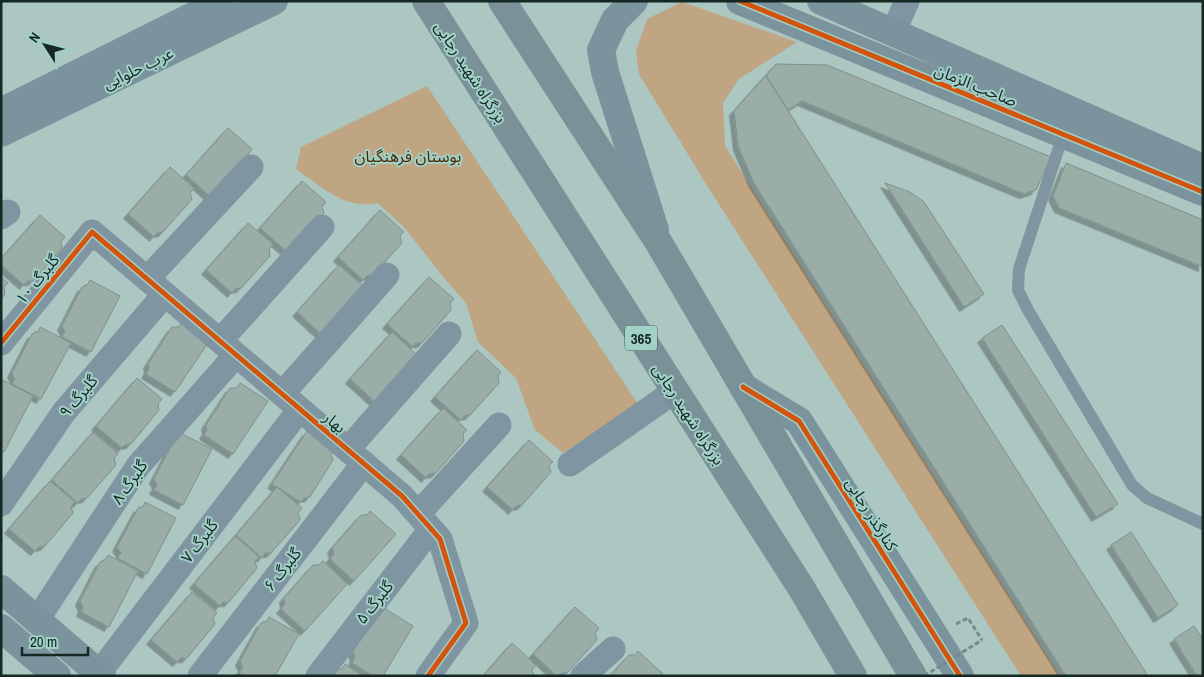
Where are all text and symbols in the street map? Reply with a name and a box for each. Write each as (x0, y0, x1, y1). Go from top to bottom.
street label: بزرگراه شهید رجایی (430, 17, 512, 127)
north arrow (20, 20, 70, 70)
text: N (25, 29, 44, 46)
street label: عرب حلوایی (99, 41, 177, 95)
street label: صاحب الزمان (931, 58, 1021, 112)
park label: بوستان فرهنگیان (355, 145, 461, 167)
street label: گلبرگ ۱۰ (10, 249, 64, 309)
road number: 365 (625, 326, 657, 350)
street label: بزرگراه شهید رجایی (648, 359, 730, 469)
street label: گلبرگ ۹ (54, 370, 103, 422)
street label: بهار (318, 406, 351, 438)
street label: گلبرگ ۸ (106, 455, 152, 509)
street label: کنارگذر رجایی (841, 473, 903, 555)
street label: گلبرگ ۷ (175, 514, 223, 567)
street label: گلبرگ ۶ (258, 542, 306, 595)
street label: گلبرگ ۵ (350, 575, 398, 628)
scale bar (22, 624, 89, 656)
text: 20 m (30, 631, 57, 652)

